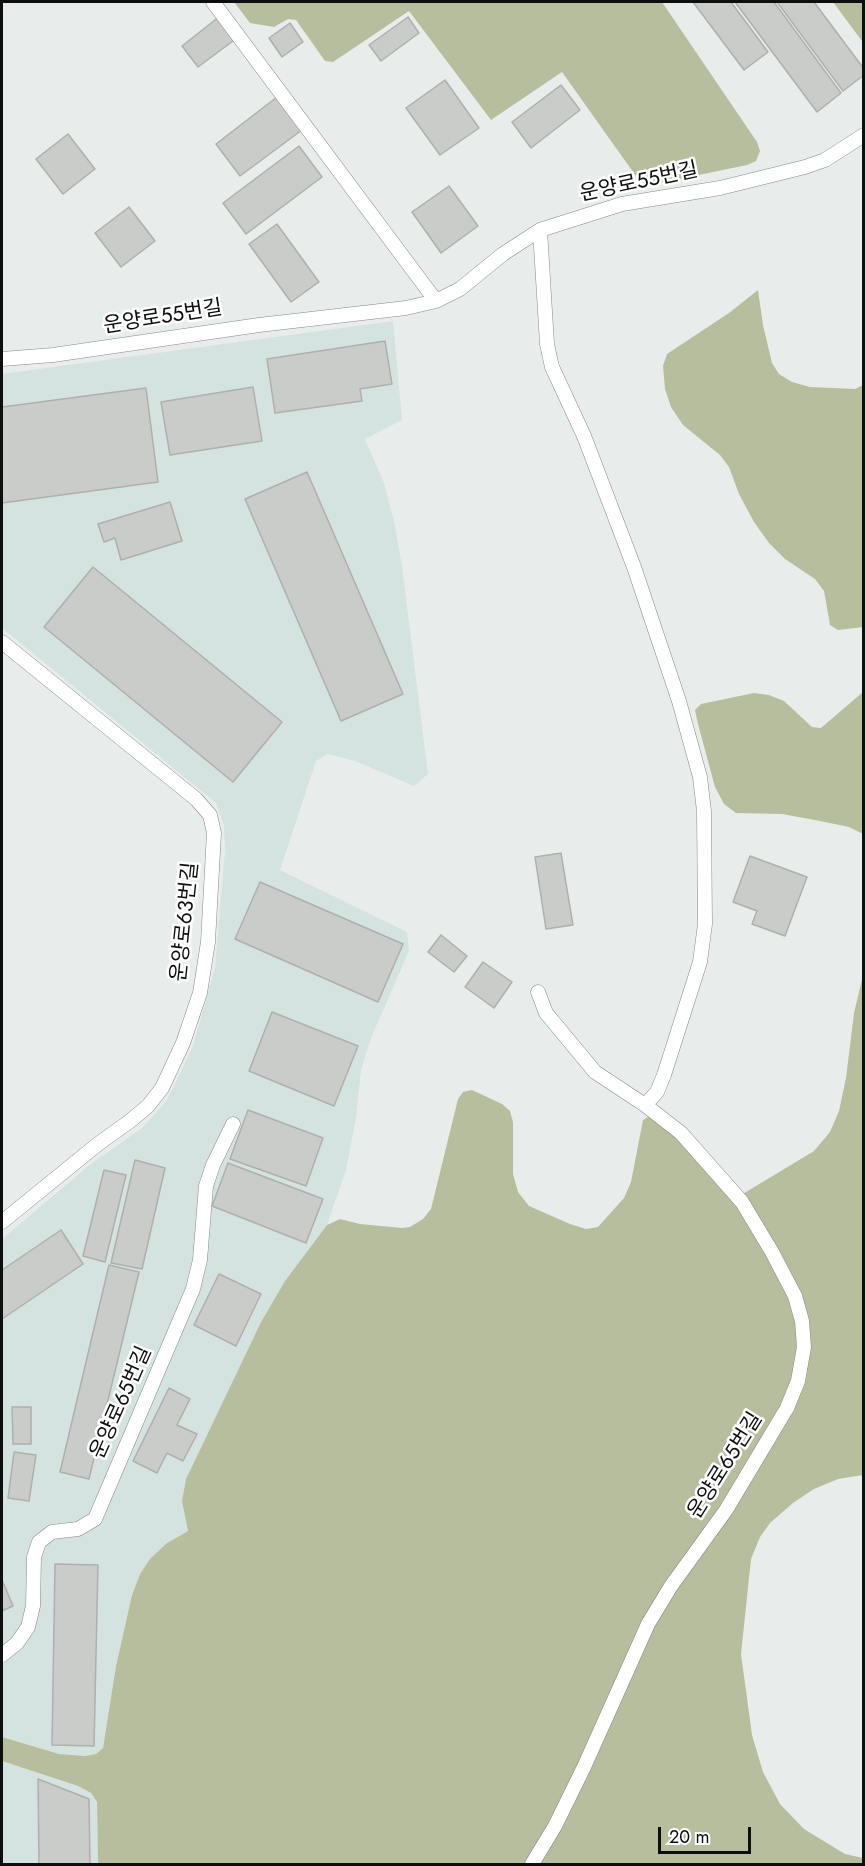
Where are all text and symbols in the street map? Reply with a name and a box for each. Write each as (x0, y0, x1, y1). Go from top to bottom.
street label: 운양로55번길 (578, 158, 700, 208)
street label: 운양로55번길 (102, 296, 224, 340)
street label: 운양로63번길 (167, 861, 205, 983)
street label: 운양로65번길 (86, 1343, 158, 1463)
street label: 운양로65번길 (683, 1408, 769, 1524)
scale bar (661, 1815, 754, 1853)
text: 20 m (669, 1824, 709, 1850)

